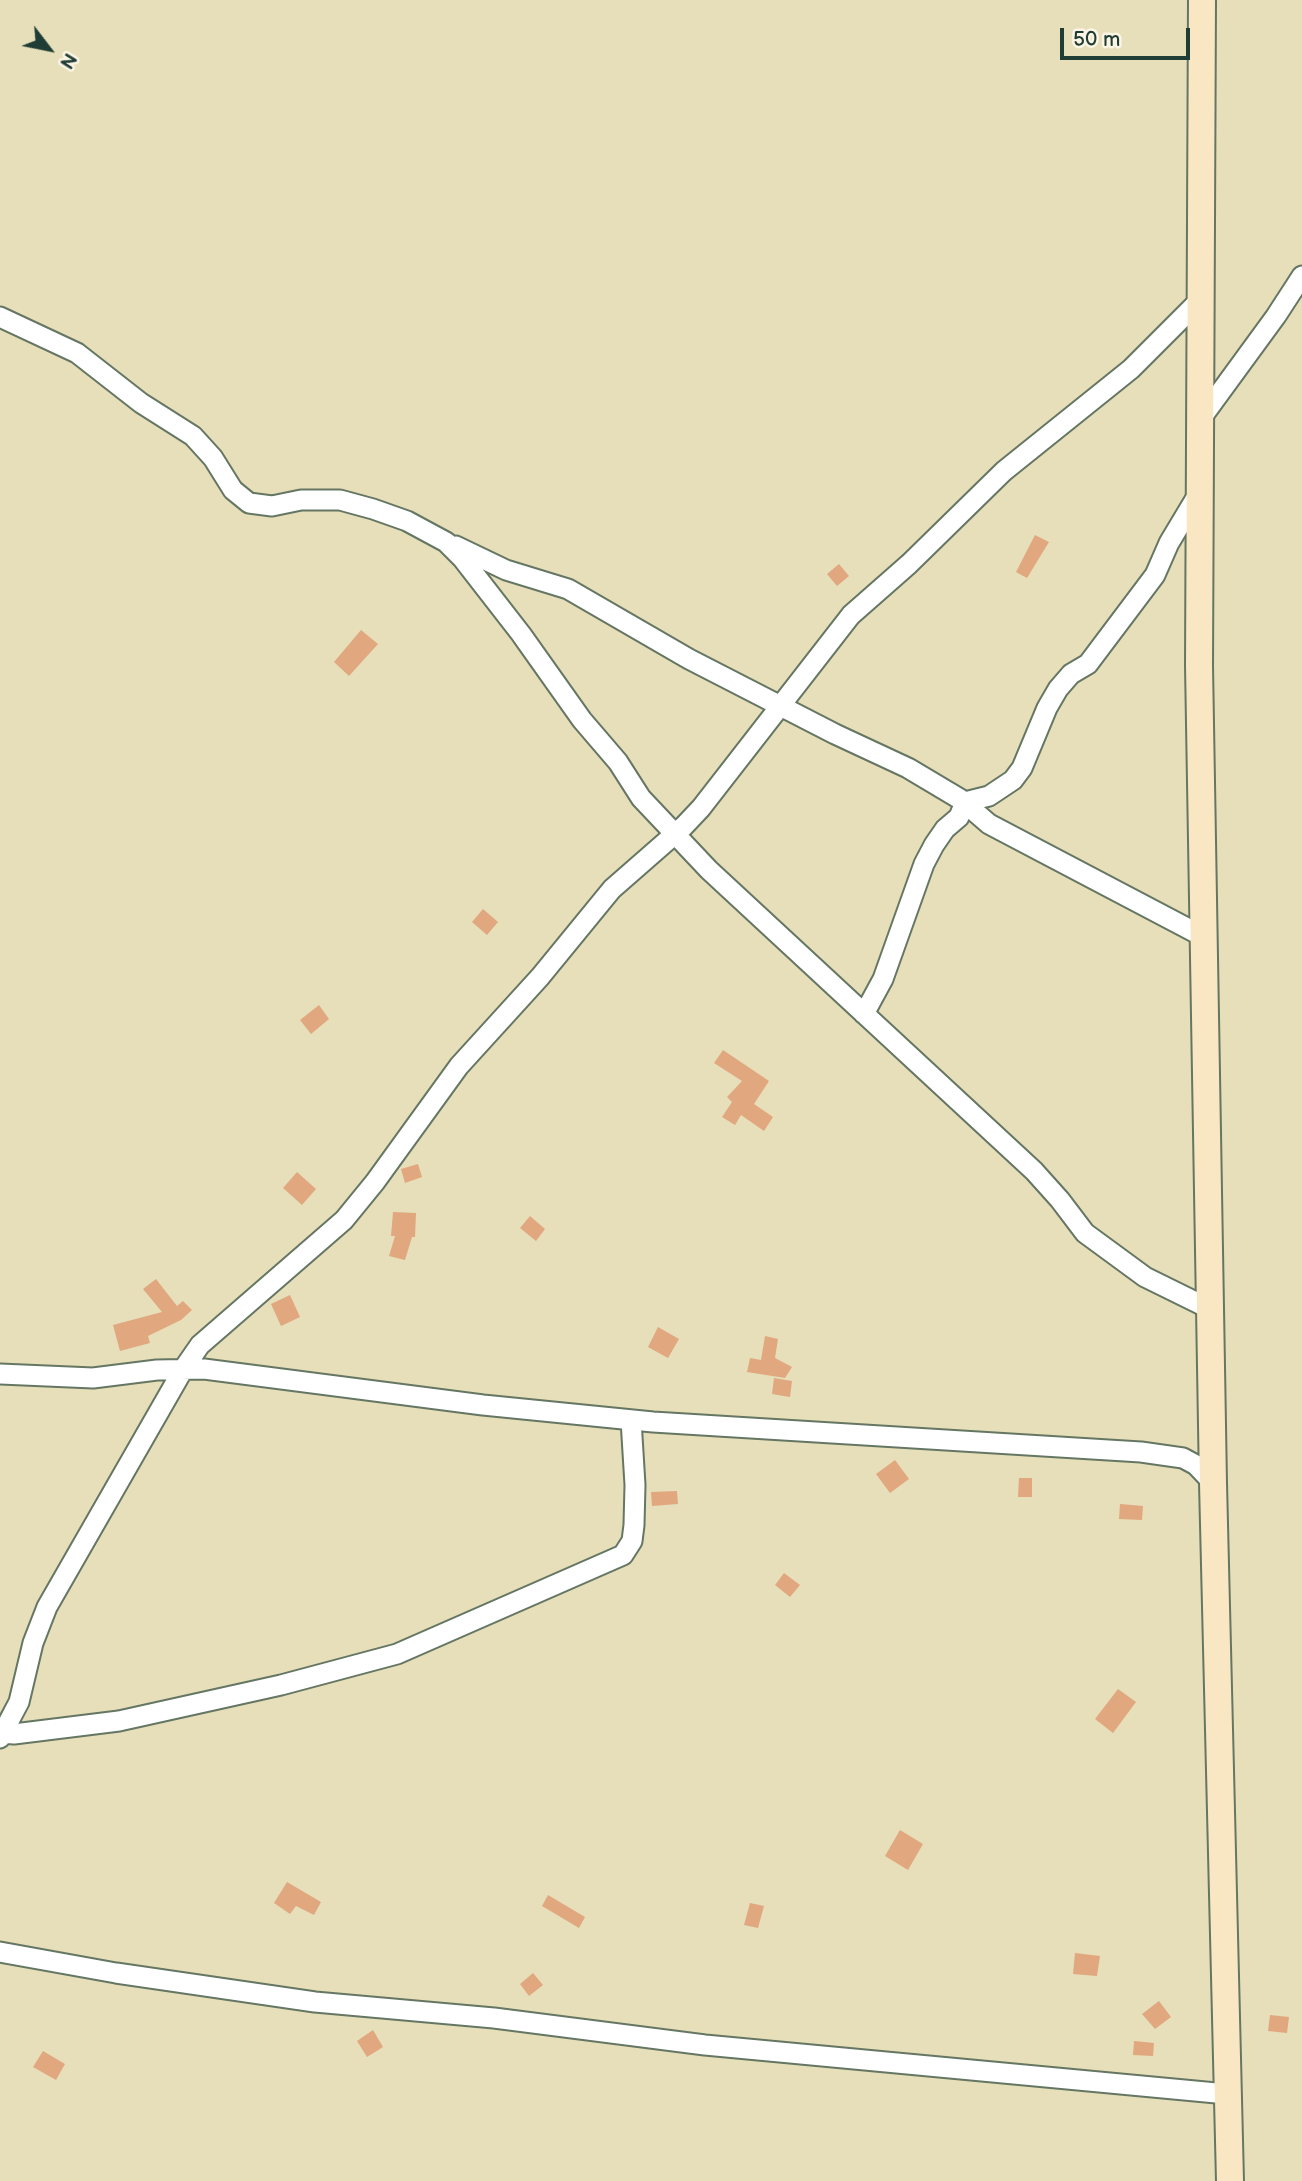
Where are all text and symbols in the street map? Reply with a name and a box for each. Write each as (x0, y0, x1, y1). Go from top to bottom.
north arrow (14, 14, 84, 84)
scale bar (1064, 14, 1194, 58)
text: 50 m (1073, 27, 1120, 52)
text: N (54, 48, 81, 73)

